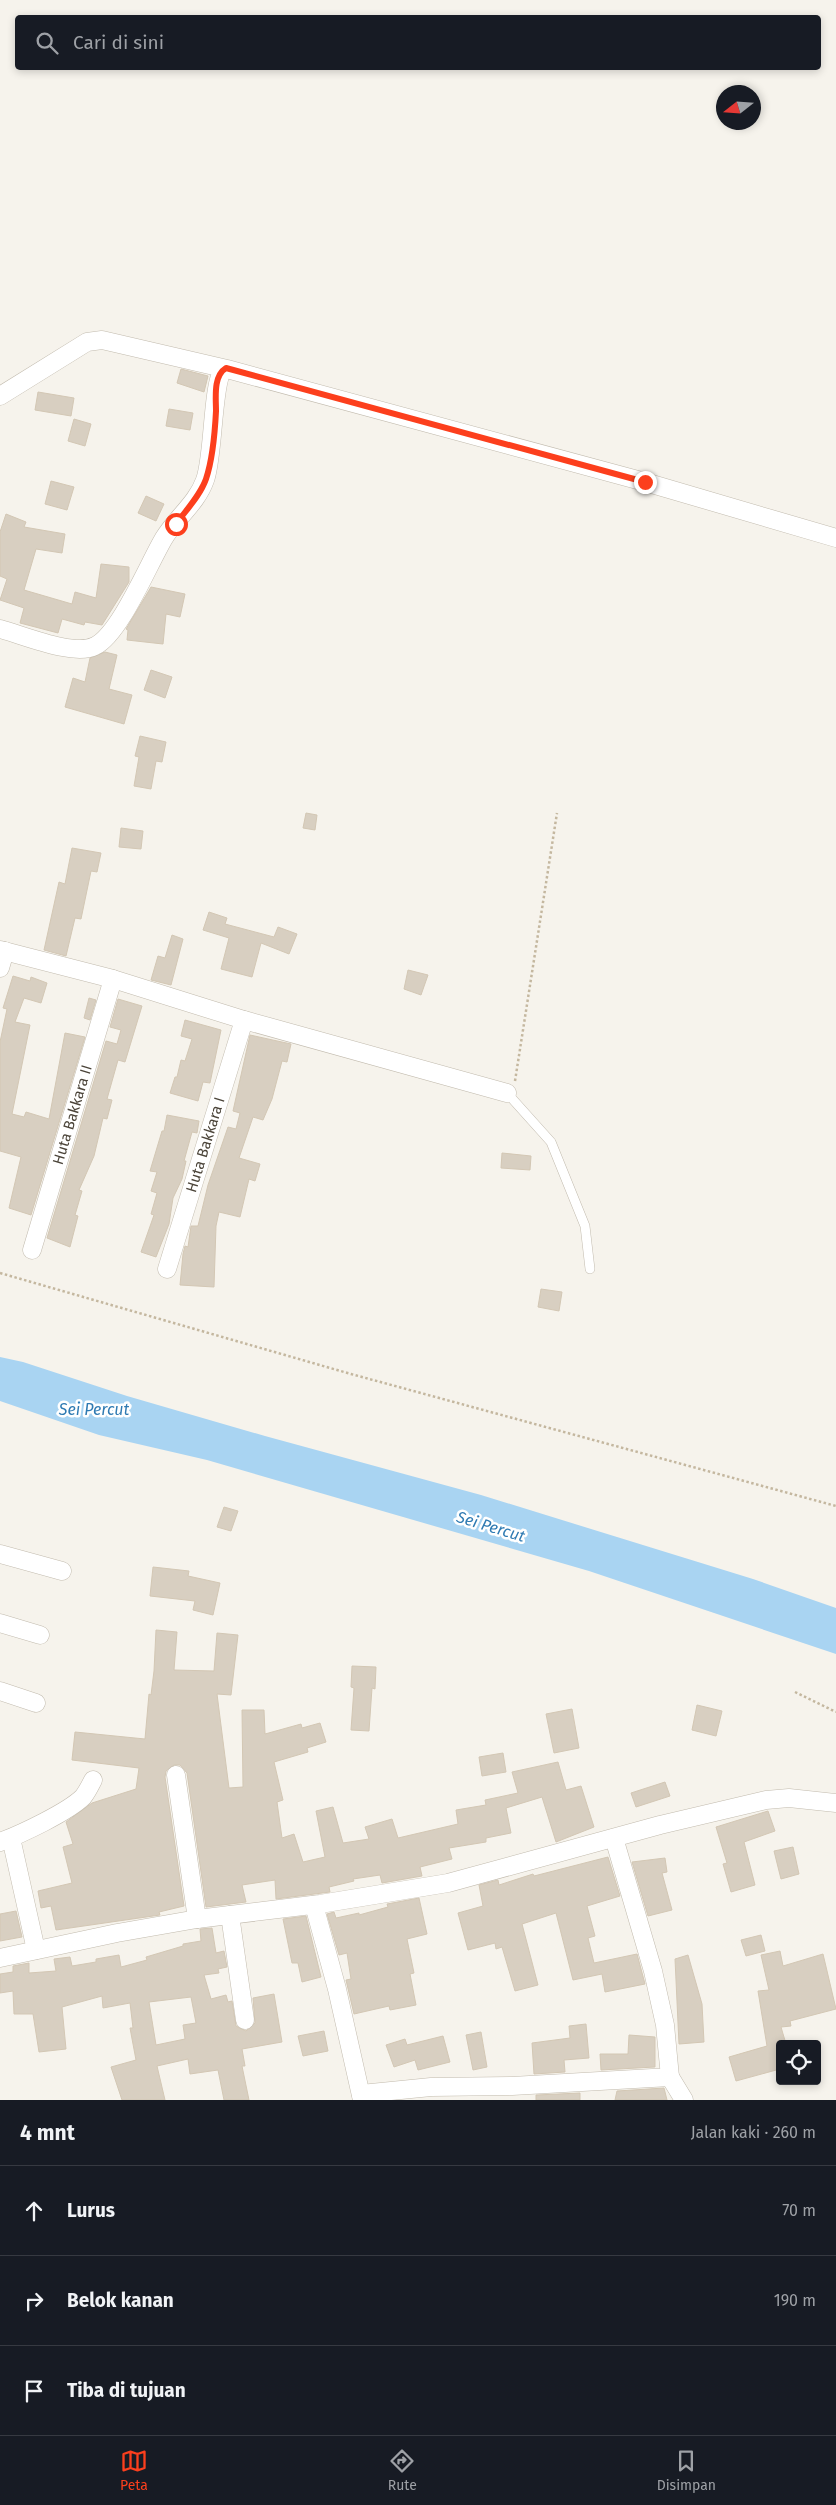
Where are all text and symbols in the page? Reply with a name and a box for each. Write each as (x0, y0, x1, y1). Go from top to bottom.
search box (15, 15, 821, 70)
icon: search (33, 29, 61, 57)
text: Cari di sini (73, 31, 164, 54)
north arrow (716, 85, 761, 130)
route end (634, 471, 657, 494)
route start (165, 513, 188, 536)
street label: Huta Bakkara II (49, 1063, 96, 1167)
street label: Huta Bakkara I (182, 1095, 229, 1195)
water label: Sei Percut (58, 1400, 130, 1419)
water label: Sei Percut (453, 1507, 528, 1546)
map controls (776, 2040, 821, 2085)
button: locate (776, 2040, 821, 2085)
text: 4 mnt (20, 2120, 75, 2146)
text: Jalan kaki · 260 m (691, 2123, 816, 2142)
icon: ahead (20, 2197, 48, 2225)
text: Lurus (67, 2199, 115, 2222)
text: 70 m (782, 2201, 816, 2220)
icon: right (20, 2287, 48, 2315)
text: Belok kanan (67, 2289, 174, 2312)
text: 190 m (774, 2291, 816, 2310)
icon: arrive (20, 2377, 48, 2405)
text: Tiba di tujuan (67, 2379, 186, 2402)
tab: Peta (120, 2447, 148, 2494)
tab: Rute (388, 2447, 417, 2494)
tab: Disimpan (657, 2447, 716, 2494)

